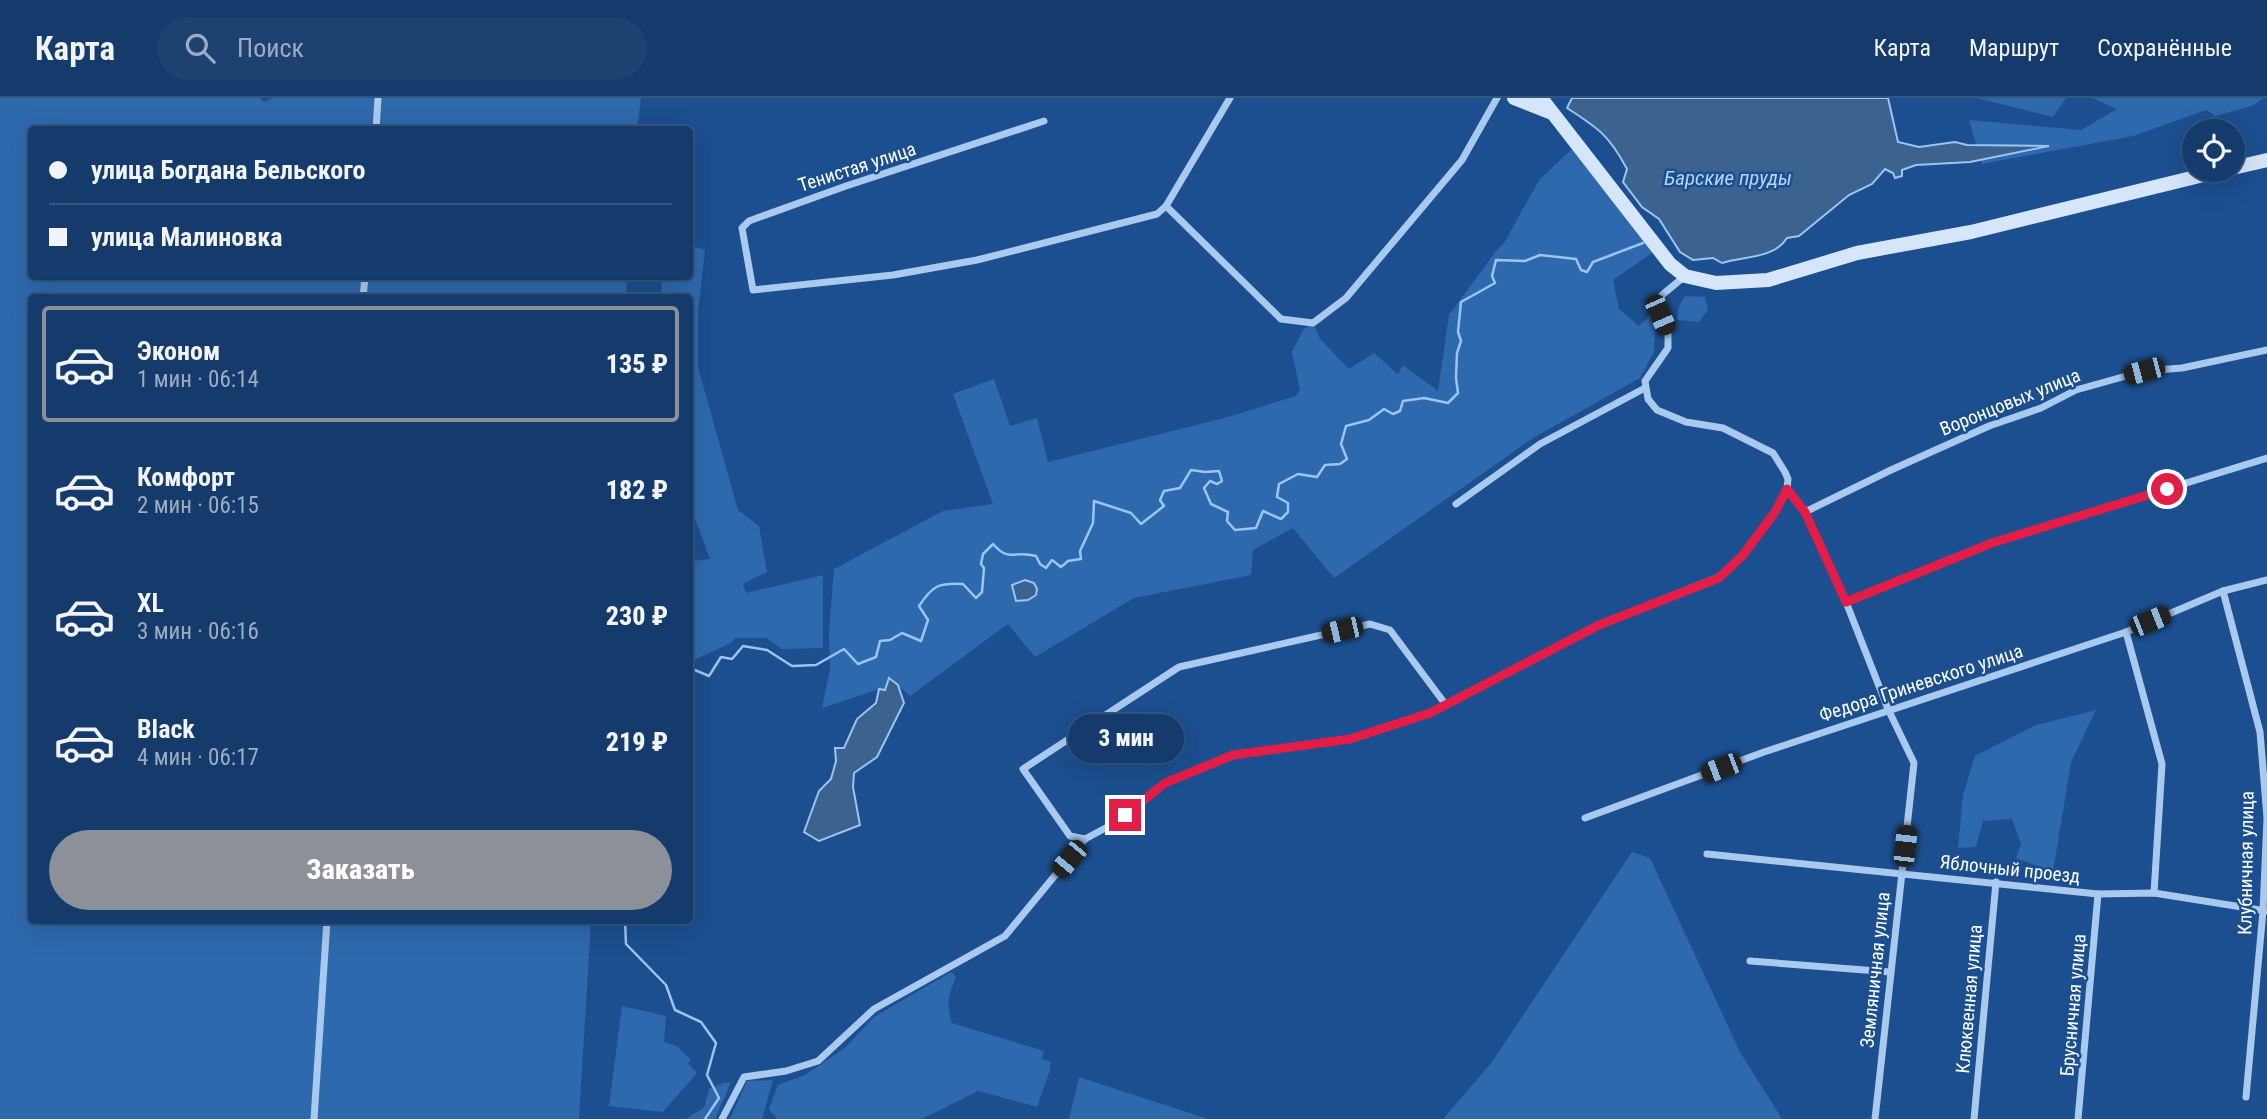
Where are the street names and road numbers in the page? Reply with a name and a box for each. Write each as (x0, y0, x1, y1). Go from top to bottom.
street label: Тенистая улица (795, 137, 919, 197)
street label: Воронцовых улица (1937, 363, 2083, 441)
street label: Федора Гриневского улица (1816, 639, 2026, 727)
street label: Клубничная улица (2233, 791, 2259, 935)
street label: Яблочный проезд (1939, 850, 2081, 888)
street label: Земляничная улица (1855, 891, 1895, 1049)
street label: Клюквенная улица (1951, 924, 1987, 1074)
street label: Брусничная улица (2055, 933, 2091, 1077)

